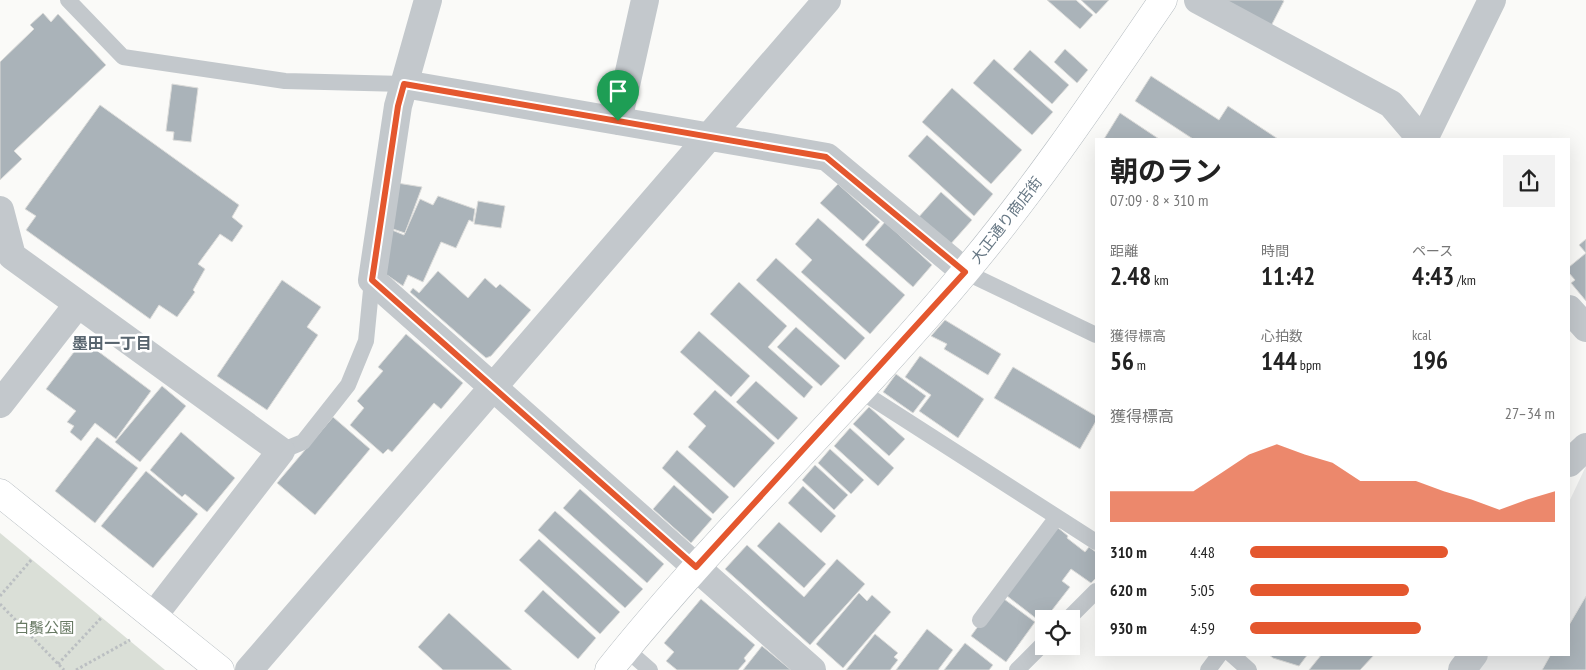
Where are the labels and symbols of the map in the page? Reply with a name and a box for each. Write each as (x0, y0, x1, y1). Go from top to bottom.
pin (597, 70, 639, 121)
street label: 大正通り商店街 (966, 173, 1046, 267)
district label: 墨田一丁目 (72, 333, 152, 353)
park label: 白鬚公園 (14, 618, 74, 637)

